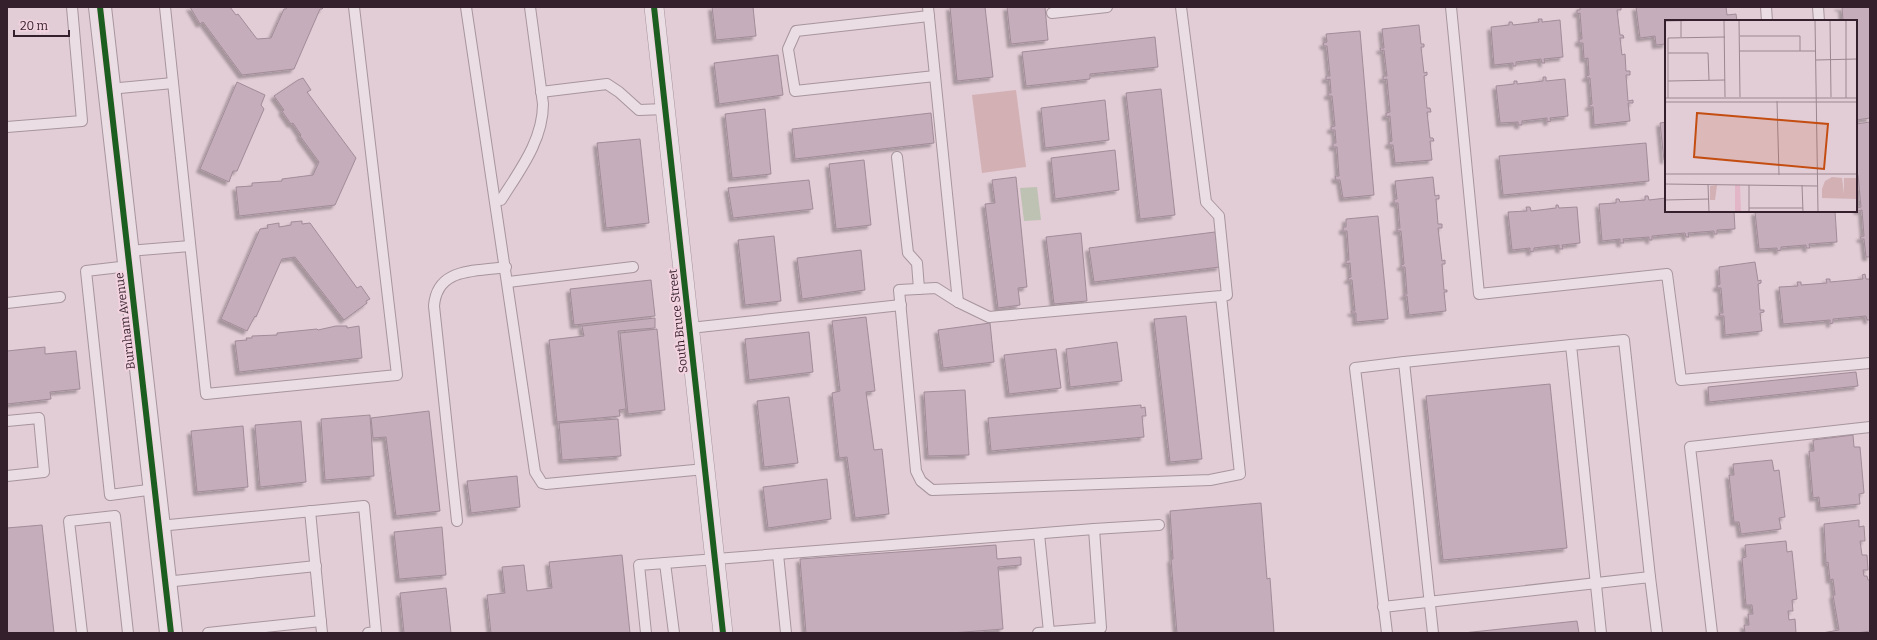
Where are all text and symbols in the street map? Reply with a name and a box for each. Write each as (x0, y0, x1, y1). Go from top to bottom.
scale bar (14, 12, 69, 38)
text: 20 m (20, 19, 49, 33)
inset map (1665, 20, 1857, 212)
street label: South Bruce Street (666, 268, 690, 374)
street label: Burnham Avenue (112, 272, 138, 370)

